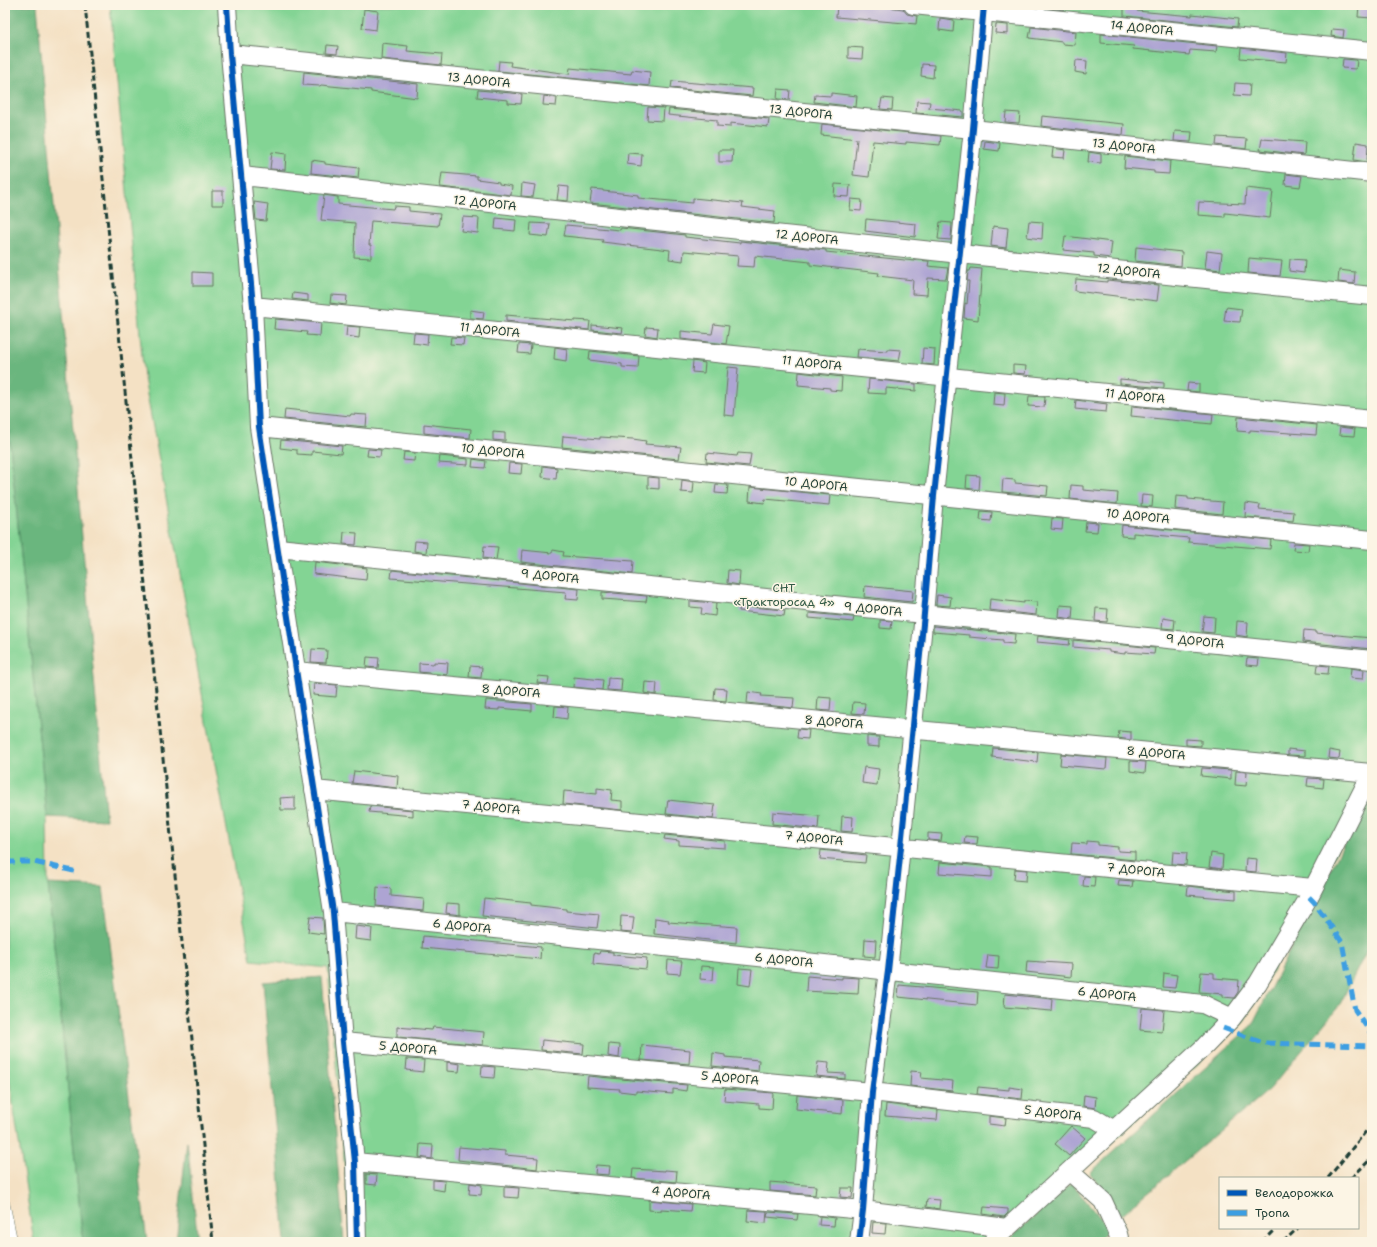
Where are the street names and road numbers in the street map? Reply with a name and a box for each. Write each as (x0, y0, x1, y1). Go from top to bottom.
street label: 14 ДОРОГА (1110, 17, 1175, 39)
street label: 13 ДОРОГА (447, 69, 512, 91)
street label: 13 ДОРОГА (769, 101, 834, 123)
street label: 13 ДОРОГА (1092, 135, 1157, 157)
street label: 12 ДОРОГА (453, 192, 518, 214)
street label: 12 ДОРОГА (775, 226, 840, 248)
street label: 12 ДОРОГА (1097, 260, 1162, 282)
street label: 11 ДОРОГА (459, 319, 521, 341)
street label: 11 ДОРОГА (781, 352, 843, 374)
street label: 11 ДОРОГА (1104, 385, 1166, 407)
street label: 10 ДОРОГА (460, 440, 526, 462)
street label: 10 ДОРОГА (783, 473, 849, 495)
street label: 10 ДОРОГА (1105, 505, 1171, 527)
street label: 9 ДОРОГА (520, 565, 580, 587)
street label: 9 ДОРОГА (843, 598, 903, 620)
street label: 9 ДОРОГА (1165, 630, 1225, 652)
street label: 8 ДОРОГА (481, 680, 541, 702)
street label: 8 ДОРОГА (804, 711, 864, 733)
street label: 8 ДОРОГА (1126, 742, 1186, 764)
street label: 7 ДОРОГА (461, 796, 521, 818)
street label: 7 ДОРОГА (784, 827, 844, 849)
street label: 7 ДОРОГА (1106, 859, 1166, 881)
street label: 6 ДОРОГА (432, 915, 492, 937)
street label: 6 ДОРОГА (754, 949, 814, 971)
street label: 6 ДОРОГА (1077, 983, 1137, 1005)
street label: 5 ДОРОГА (378, 1038, 438, 1059)
street label: 5 ДОРОГА (700, 1068, 760, 1089)
street label: 5 ДОРОГА (1023, 1102, 1083, 1125)
street label: 4 ДОРОГА (651, 1182, 711, 1204)

